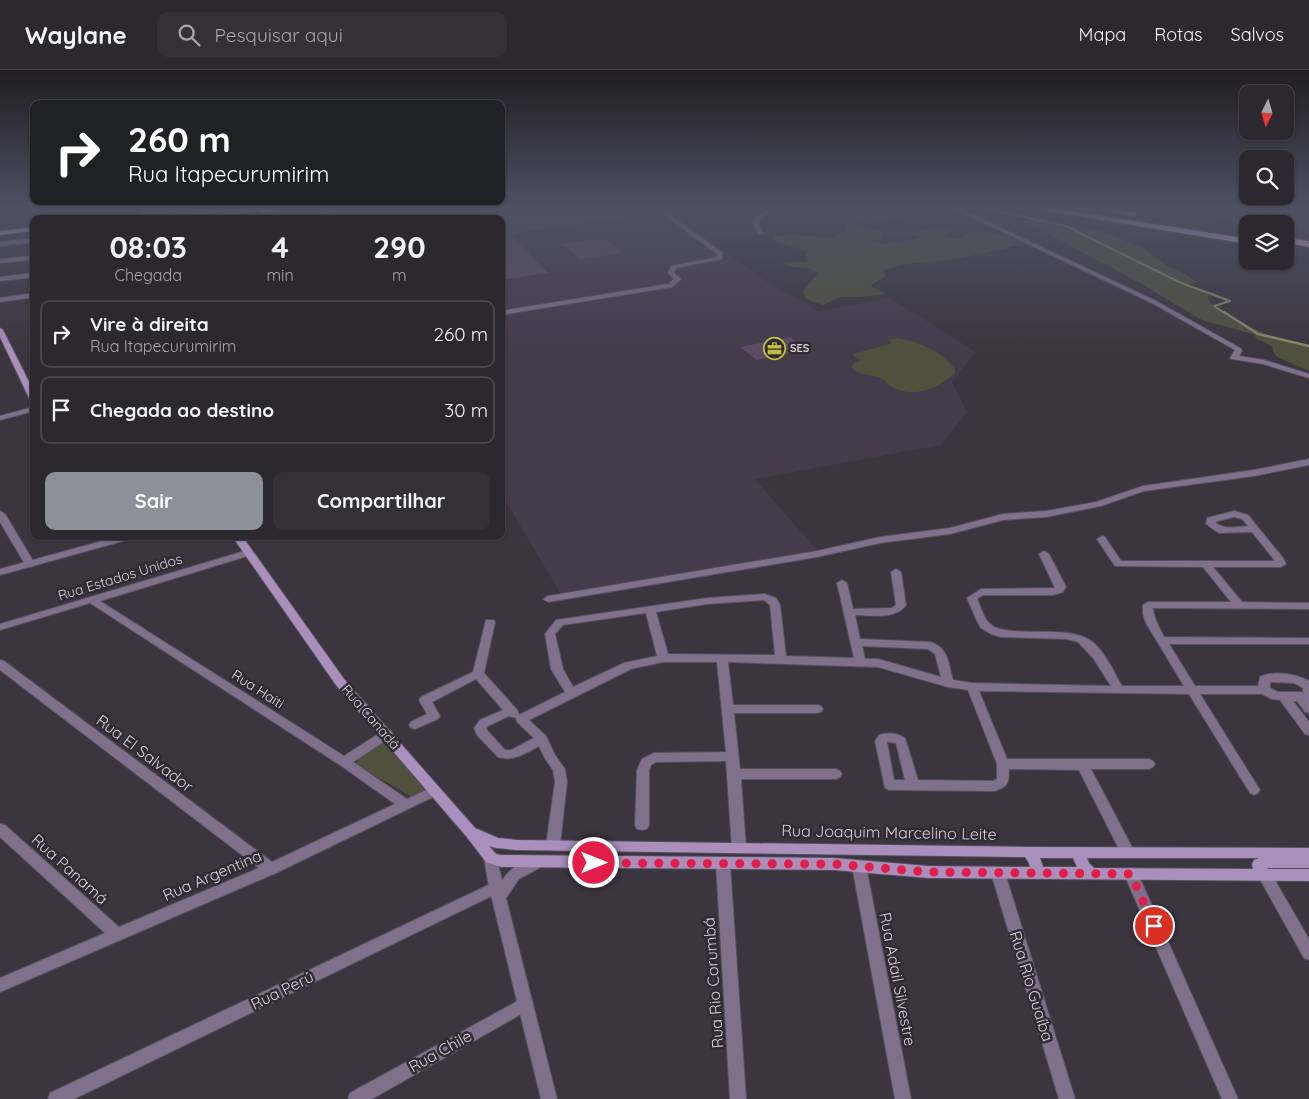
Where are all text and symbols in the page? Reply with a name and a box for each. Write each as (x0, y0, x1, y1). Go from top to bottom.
search box (157, 12, 507, 57)
text: Waylane (25, 20, 127, 50)
icon: search (175, 21, 203, 49)
text: Pesquisar aqui (215, 23, 343, 47)
text: Mapa (1079, 23, 1126, 46)
text: Rotas (1154, 23, 1203, 46)
text: Salvos (1231, 23, 1284, 46)
north arrow (1239, 85, 1294, 140)
map controls (1239, 85, 1294, 270)
text: 260 m (128, 117, 231, 161)
icon: right (45, 120, 110, 185)
button: search (1239, 150, 1294, 205)
text: Rua Itapecurumirim (128, 160, 329, 188)
button: layers (1239, 215, 1294, 270)
text: 08:03 (109, 228, 187, 266)
text: 4 (271, 228, 289, 266)
text: 290 (373, 228, 426, 266)
text: Chegada (114, 265, 182, 285)
text: min (266, 265, 294, 285)
text: m (392, 265, 407, 285)
text: Vire à direita (90, 312, 209, 336)
icon: right (47, 320, 75, 348)
text: 260 m (433, 322, 488, 346)
text: Rua Itapecurumirim (90, 336, 236, 356)
office icon: SES (762, 336, 786, 360)
place label: SES (790, 341, 810, 355)
icon: arrive (47, 396, 75, 424)
text: Chegada ao destino (90, 398, 274, 422)
text: 30 m (444, 398, 488, 422)
button: Sair (45, 472, 263, 530)
button: Compartilhar (273, 472, 490, 530)
street label: Rua Estados Unidos (56, 550, 184, 604)
street label: Rua Haiti (228, 665, 288, 713)
street label: Rua Canadá (338, 681, 404, 753)
street label: Rua El Salvador (92, 710, 198, 796)
street label: Rua Joaquim Marcelino Leite (781, 820, 997, 844)
street label: Rua Panamá (28, 829, 112, 909)
position arrow (567, 836, 619, 888)
street label: Rua Argentina (159, 845, 265, 905)
pin (1133, 905, 1175, 947)
street label: Rua Adail Silvestre (875, 910, 921, 1048)
icon: arrive (1140, 912, 1168, 940)
street label: Rua Rio Corumbá (698, 917, 728, 1049)
street label: Rua Rio Guaíba (1006, 928, 1058, 1044)
street label: Rua Perú (247, 966, 317, 1014)
street label: Rua Chile (405, 1025, 475, 1077)

